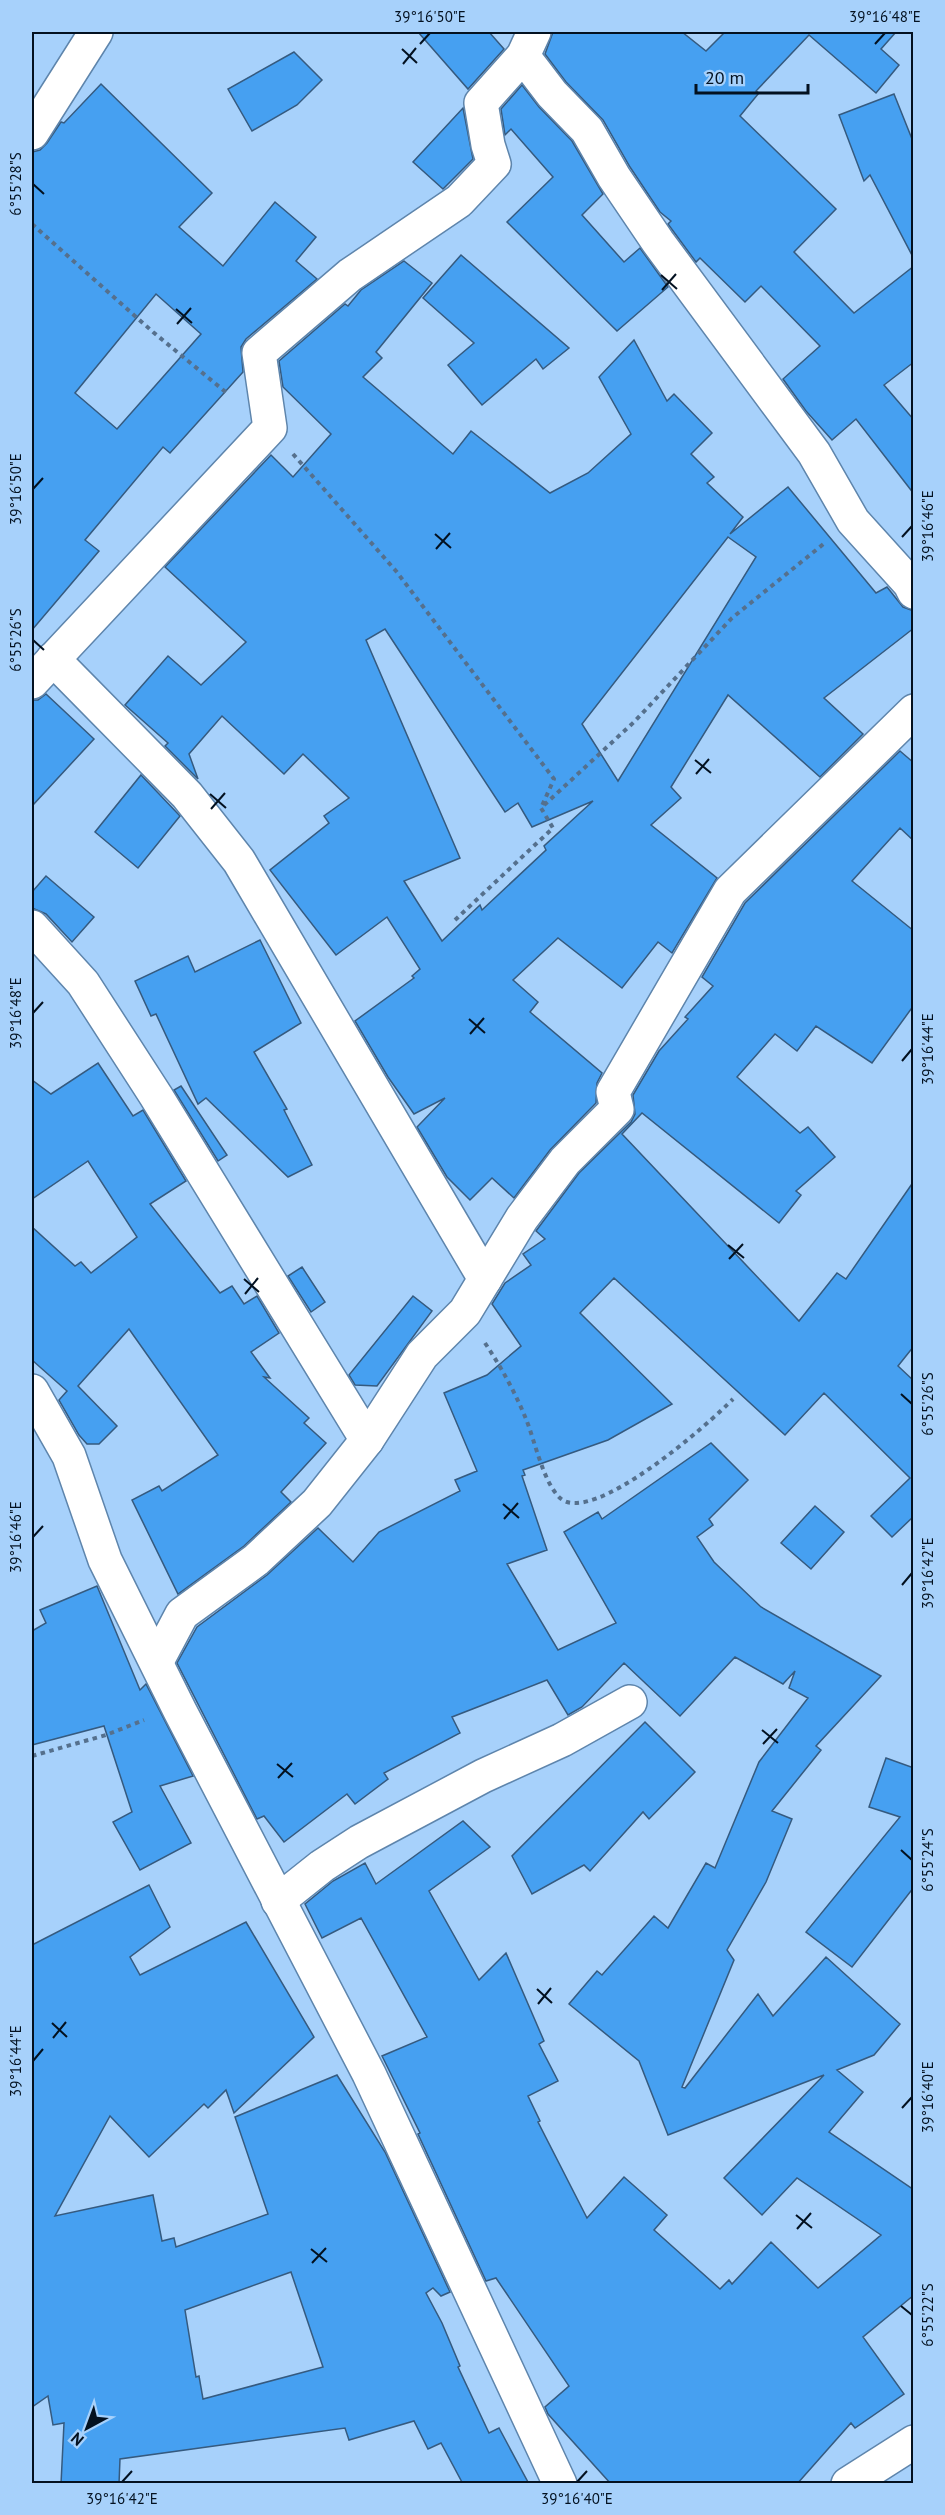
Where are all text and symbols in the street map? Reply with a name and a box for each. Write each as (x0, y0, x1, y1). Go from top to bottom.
text: 39°16'50"E (394, 7, 466, 26)
text: 39°16'48"E (849, 7, 921, 26)
scale bar (696, 57, 808, 95)
text: 20 m (705, 66, 744, 89)
text: 6°55'28"S (6, 152, 25, 216)
text: 39°16'50"E (6, 453, 25, 525)
text: 39°16'46"E (918, 490, 937, 562)
text: 6°55'26"S (6, 608, 25, 672)
text: 39°16'48"E (6, 977, 25, 1049)
text: 39°16'44"E (918, 1013, 937, 1085)
text: 6°55'26"S (918, 1372, 937, 1436)
text: 39°16'46"E (6, 1501, 25, 1573)
text: 39°16'42"E (918, 1537, 937, 1609)
text: 6°55'24"S (918, 1828, 937, 1892)
text: 39°16'44"E (6, 2025, 25, 2097)
text: 39°16'40"E (918, 2061, 937, 2133)
text: 6°55'22"S (918, 2283, 937, 2347)
north arrow (57, 2398, 117, 2458)
text: N (67, 2428, 88, 2450)
text: 39°16'42"E (86, 2489, 158, 2508)
text: 39°16'40"E (541, 2489, 613, 2508)

